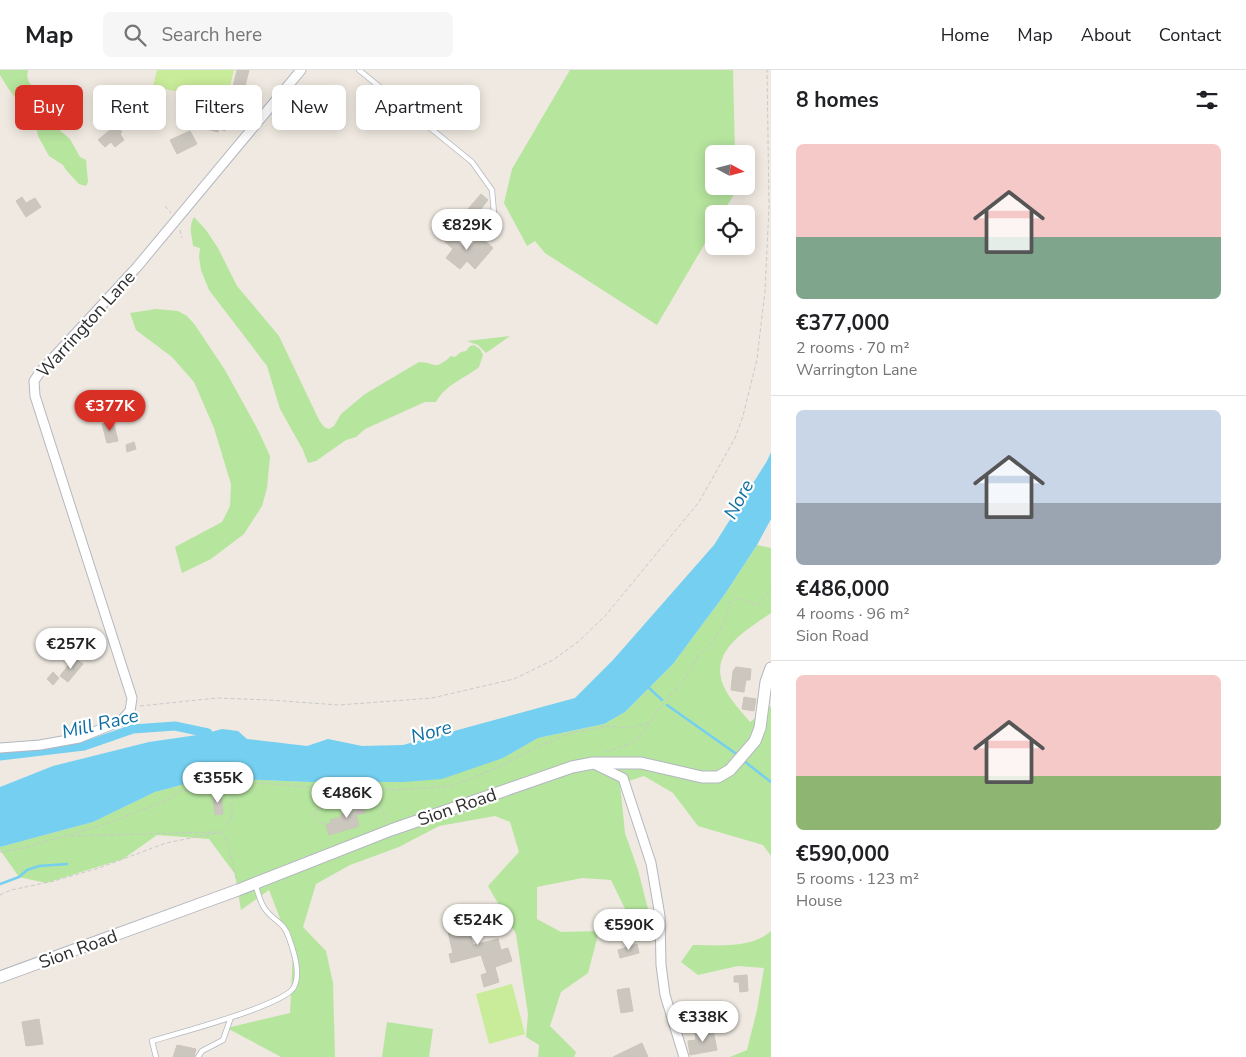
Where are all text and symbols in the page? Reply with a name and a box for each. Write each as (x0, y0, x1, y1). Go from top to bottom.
search box (103, 12, 453, 57)
text: Map (25, 19, 73, 51)
icon: search (121, 21, 149, 49)
text: Search here (161, 22, 262, 48)
text: Home (941, 23, 989, 47)
text: Map (1017, 23, 1053, 47)
text: About (1081, 23, 1131, 47)
text: Contact (1159, 23, 1221, 47)
chip: Buy (15, 85, 83, 130)
chip: Rent (93, 85, 166, 130)
chip: Filters (176, 85, 262, 130)
chip: New (272, 85, 346, 130)
chip: Apartment (356, 85, 480, 130)
text: 8 homes (796, 86, 879, 114)
icon: filters (1193, 86, 1221, 114)
north arrow (705, 145, 755, 195)
map controls (705, 145, 755, 255)
icon: home (964, 177, 1054, 267)
button: locate (705, 205, 755, 255)
pin: €829K (432, 208, 502, 251)
text: €829K (442, 214, 492, 236)
street label: Warrington Lane (31, 265, 141, 383)
text: €377,000 (796, 309, 889, 337)
text: 2 rooms · 70 m² (796, 337, 909, 359)
text: Warrington Lane (796, 359, 917, 381)
pin: €377K (75, 390, 145, 432)
text: €377K (85, 395, 135, 417)
icon: home (964, 442, 1054, 532)
water label: Nore (718, 475, 760, 524)
text: €486,000 (796, 575, 889, 603)
text: 4 rooms · 96 m² (796, 603, 909, 625)
text: Sion Road (796, 625, 869, 647)
pin: €257K (36, 628, 106, 670)
text: €257K (46, 633, 96, 655)
water label: Mill Race (59, 703, 141, 745)
icon: home (964, 707, 1054, 797)
water label: Nore (408, 714, 455, 750)
pin: €355K (183, 762, 253, 804)
text: €355K (193, 767, 243, 789)
pin: €486K (312, 776, 382, 819)
text: €486K (322, 782, 372, 804)
street label: Sion Road (414, 782, 500, 832)
text: €590,000 (796, 840, 889, 868)
text: 5 rooms · 123 m² (796, 868, 919, 890)
text: House (796, 890, 842, 912)
pin: €524K (443, 904, 513, 946)
pin: €590K (594, 908, 664, 951)
text: €524K (453, 909, 503, 931)
text: €590K (604, 914, 654, 936)
street label: Sion Road (35, 924, 121, 974)
pin: €338K (668, 1000, 738, 1043)
text: €338K (678, 1006, 728, 1028)

